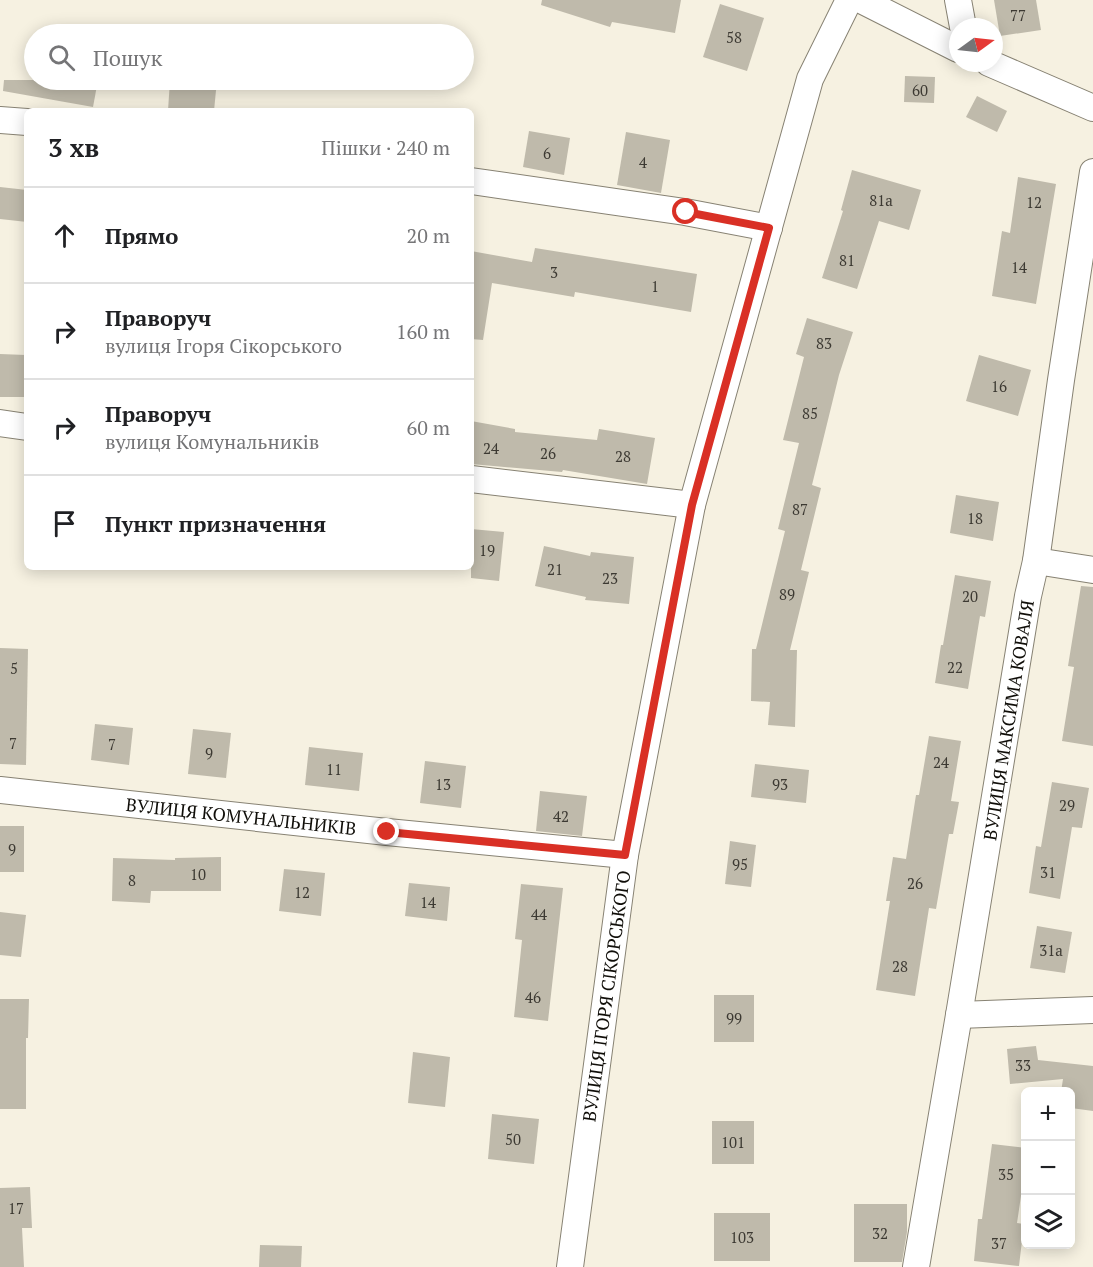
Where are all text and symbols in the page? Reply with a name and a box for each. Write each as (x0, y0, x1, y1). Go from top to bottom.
house number: 77 (1010, 5, 1026, 25)
north arrow (949, 18, 1003, 72)
search box (24, 24, 474, 90)
house number: 58 (726, 27, 742, 47)
icon: search (45, 41, 78, 74)
text: Пошук (93, 43, 162, 72)
house number: 60 (912, 80, 928, 100)
text: 3 хв (48, 130, 99, 164)
text: Пішки · 240 m (321, 134, 450, 161)
house number: 6 (543, 143, 551, 163)
house number: 4 (639, 152, 647, 172)
house number: 81а (869, 190, 893, 210)
house number: 12 (1026, 192, 1042, 212)
route start (672, 198, 698, 224)
icon: ahead (48, 219, 81, 252)
text: Прямо (105, 221, 178, 250)
text: 20 m (407, 222, 450, 249)
house number: 81 (839, 250, 855, 270)
house number: 14 (1011, 257, 1027, 277)
house number: 3 (550, 262, 558, 282)
house number: 1 (651, 276, 659, 296)
text: Праворуч (105, 303, 211, 332)
icon: right (48, 315, 81, 348)
text: 160 m (396, 318, 450, 345)
text: вулиця Ігоря Сікорського (105, 332, 342, 359)
house number: 83 (816, 333, 832, 353)
house number: 16 (991, 376, 1007, 396)
text: Праворуч (105, 399, 211, 428)
house number: 85 (802, 403, 818, 423)
icon: right (48, 411, 81, 444)
text: 60 m (407, 414, 450, 441)
text: вулиця Комунальників (105, 428, 319, 455)
house number: 24 (483, 438, 499, 458)
house number: 26 (540, 443, 556, 463)
house number: 28 (615, 446, 631, 466)
house number: 87 (792, 499, 808, 519)
icon: arrive (48, 507, 81, 540)
house number: 18 (967, 508, 983, 528)
text: Пункт призначення (105, 509, 326, 538)
house number: 19 (479, 540, 495, 560)
house number: 21 (547, 559, 563, 579)
house number: 23 (602, 568, 618, 588)
house number: 89 (779, 584, 795, 604)
house number: 20 (962, 586, 978, 606)
street label: ВУЛИЦЯ МАКСИМА КОВАЛЯ (977, 598, 1039, 842)
house number: 22 (947, 657, 963, 677)
house number: 5 (10, 658, 18, 678)
house number: 7 (9, 733, 17, 753)
house number: 7 (108, 734, 116, 754)
house number: 9 (205, 743, 213, 763)
house number: 24 (933, 752, 949, 772)
house number: 11 (326, 759, 342, 779)
house number: 13 (435, 774, 451, 794)
house number: 93 (772, 774, 788, 794)
street label: ВУЛИЦЯ КОМУНАЛЬНИКІВ (125, 792, 357, 840)
house number: 29 (1059, 795, 1075, 815)
house number: 42 (553, 806, 569, 826)
route end (373, 818, 399, 844)
house number: 9 (8, 839, 16, 859)
house number: 95 (732, 854, 748, 874)
house number: 31 (1040, 862, 1056, 882)
house number: 10 (190, 864, 206, 884)
street label: ВУЛИЦЯ ІГОРЯ СІКОРСЬКОГО (576, 869, 636, 1123)
house number: 8 (128, 870, 136, 890)
house number: 26 (907, 873, 923, 893)
house number: 12 (294, 882, 310, 902)
house number: 14 (420, 892, 436, 912)
house number: 44 (531, 904, 547, 924)
house number: 31а (1039, 940, 1063, 960)
house number: 28 (892, 956, 908, 976)
house number: 46 (525, 987, 541, 1007)
house number: 99 (726, 1008, 742, 1028)
house number: 33 (1015, 1055, 1031, 1075)
map controls (1021, 1087, 1075, 1249)
button: + (1021, 1087, 1075, 1141)
house number: 50 (505, 1129, 521, 1149)
house number: 101 (721, 1132, 745, 1152)
button: − (1021, 1141, 1075, 1195)
house number: 35 (998, 1164, 1014, 1184)
button: layers (1021, 1195, 1075, 1249)
house number: 17 (8, 1198, 24, 1218)
house number: 32 (872, 1223, 888, 1243)
house number: 103 (730, 1227, 754, 1247)
house number: 37 (991, 1233, 1007, 1253)

